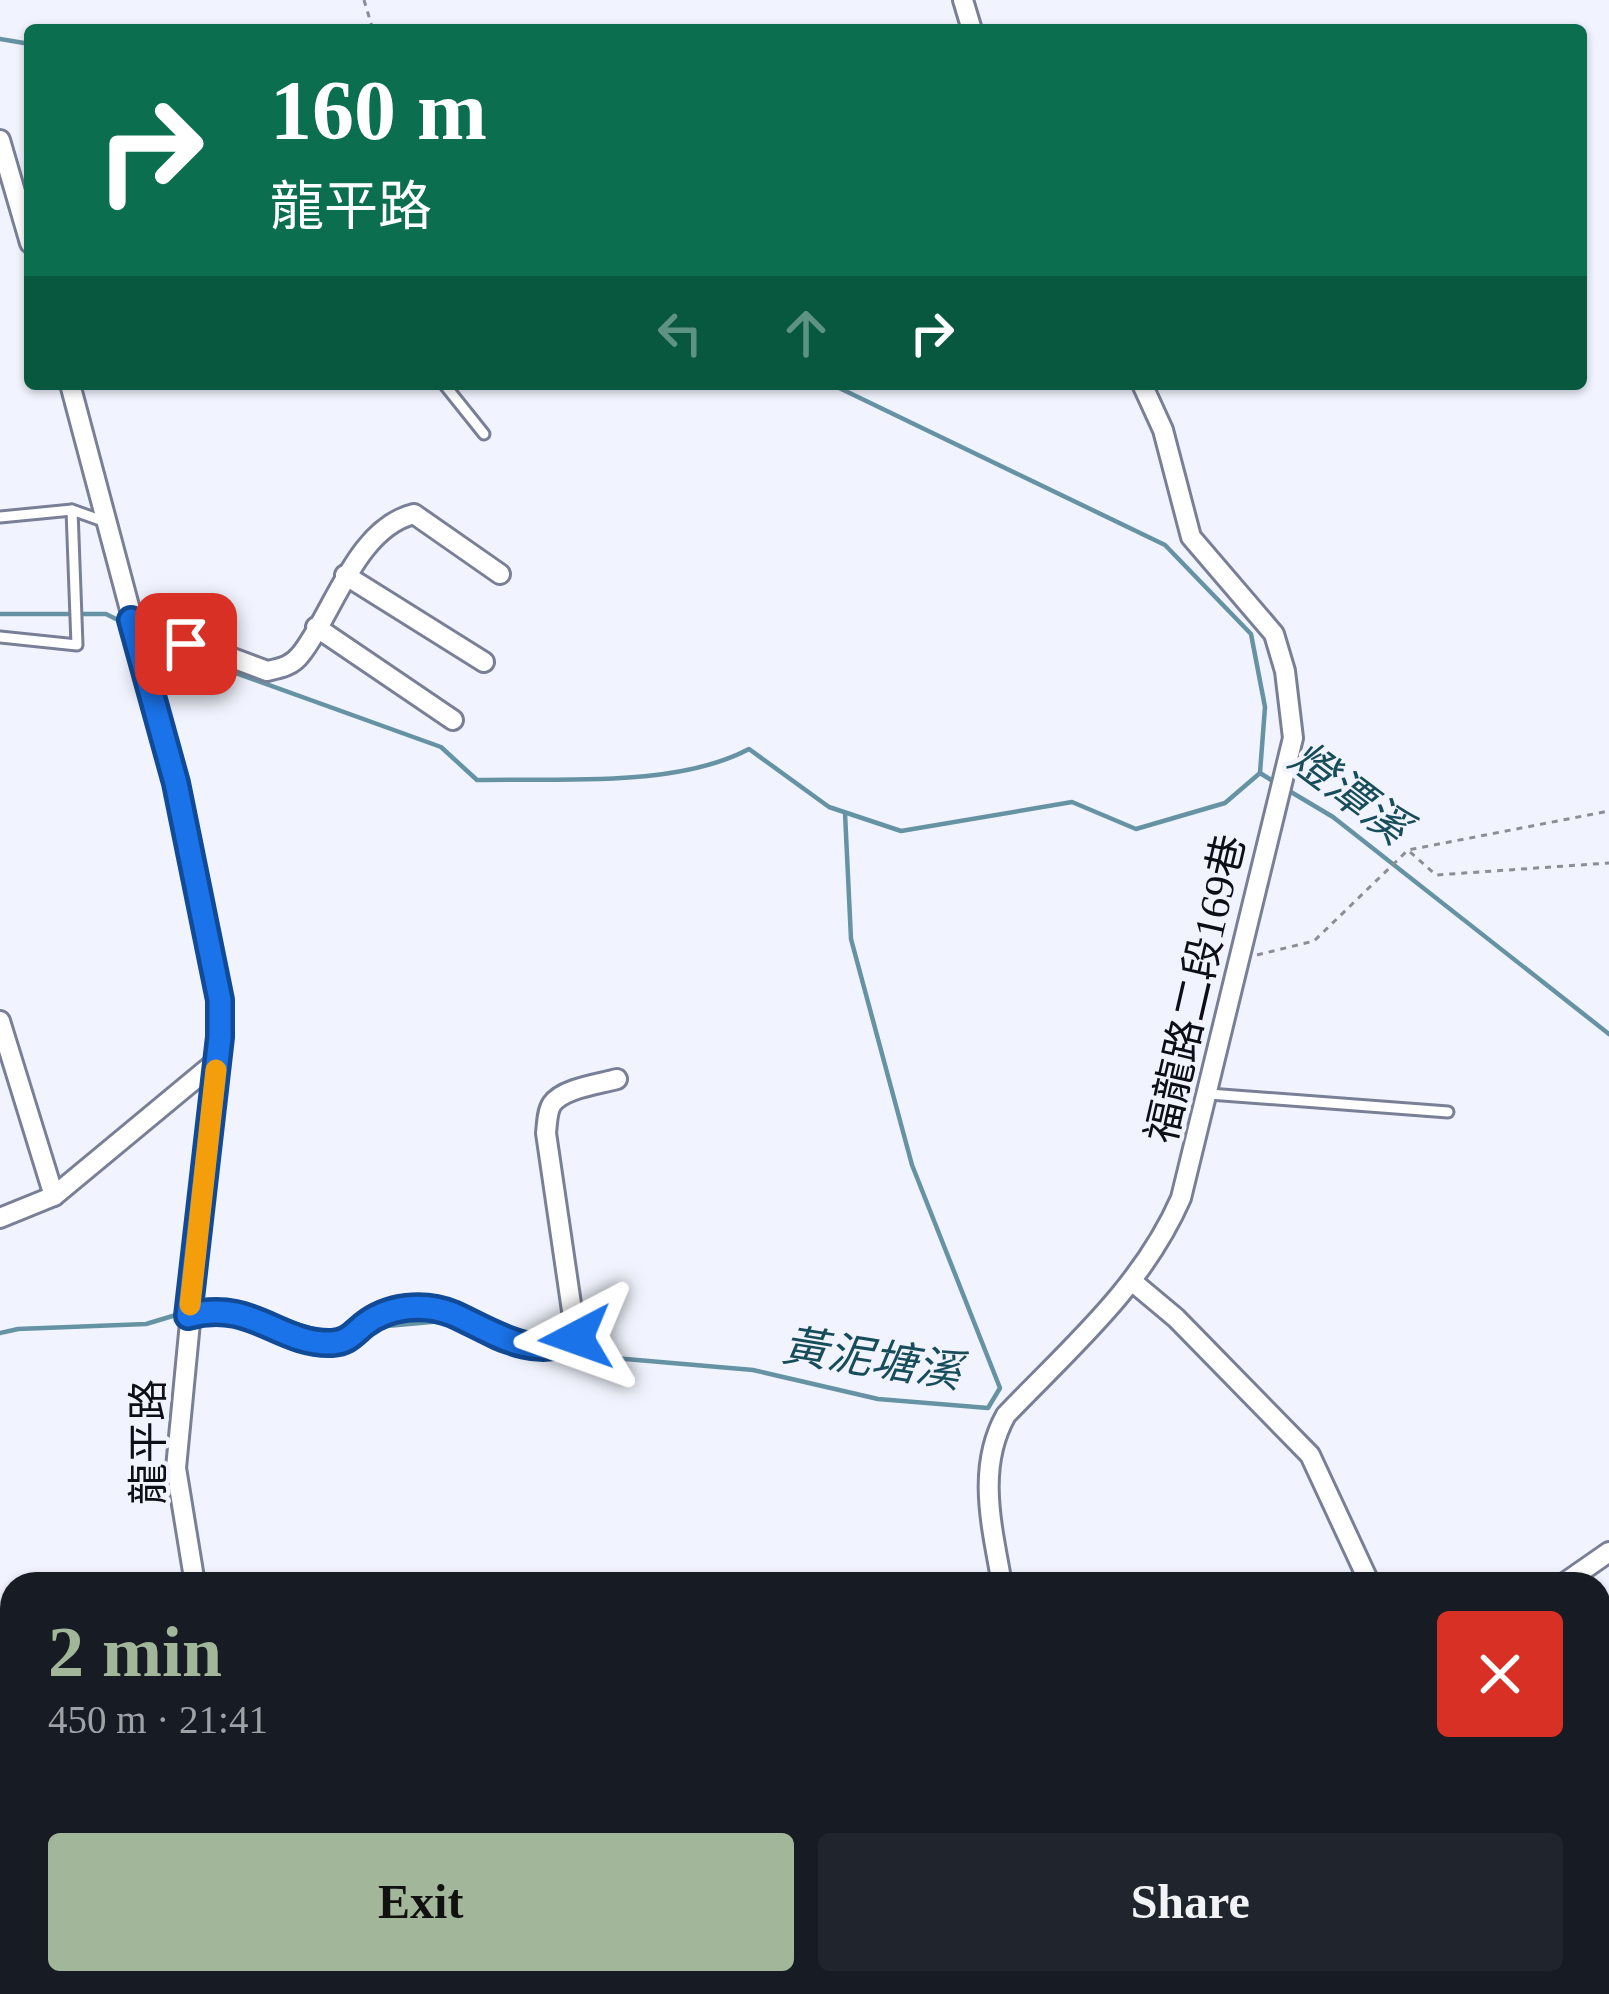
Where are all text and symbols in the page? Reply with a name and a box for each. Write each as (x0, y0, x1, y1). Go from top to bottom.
text: 160 m (270, 64, 487, 157)
icon: right (72, 72, 228, 228)
text: 龍平路 (270, 177, 432, 237)
icon: left (647, 300, 713, 366)
icon: ahead (773, 300, 839, 366)
icon: right (899, 300, 965, 366)
pin (135, 593, 237, 695)
icon: arrive (153, 611, 219, 677)
water label: 燈潭溪 (1280, 732, 1423, 857)
street label: 福龍路二段169巷 (1138, 830, 1254, 1148)
position arrow (513, 1275, 639, 1401)
water label: 黃泥塘溪 (779, 1320, 971, 1399)
street label: 龍平路 (126, 1379, 172, 1505)
button: close (1437, 1611, 1563, 1737)
text: 2 min (48, 1612, 222, 1692)
text: 450 m · 21:41 (48, 1698, 268, 1741)
button: Exit (48, 1833, 794, 1971)
button: Share (818, 1833, 1563, 1971)

